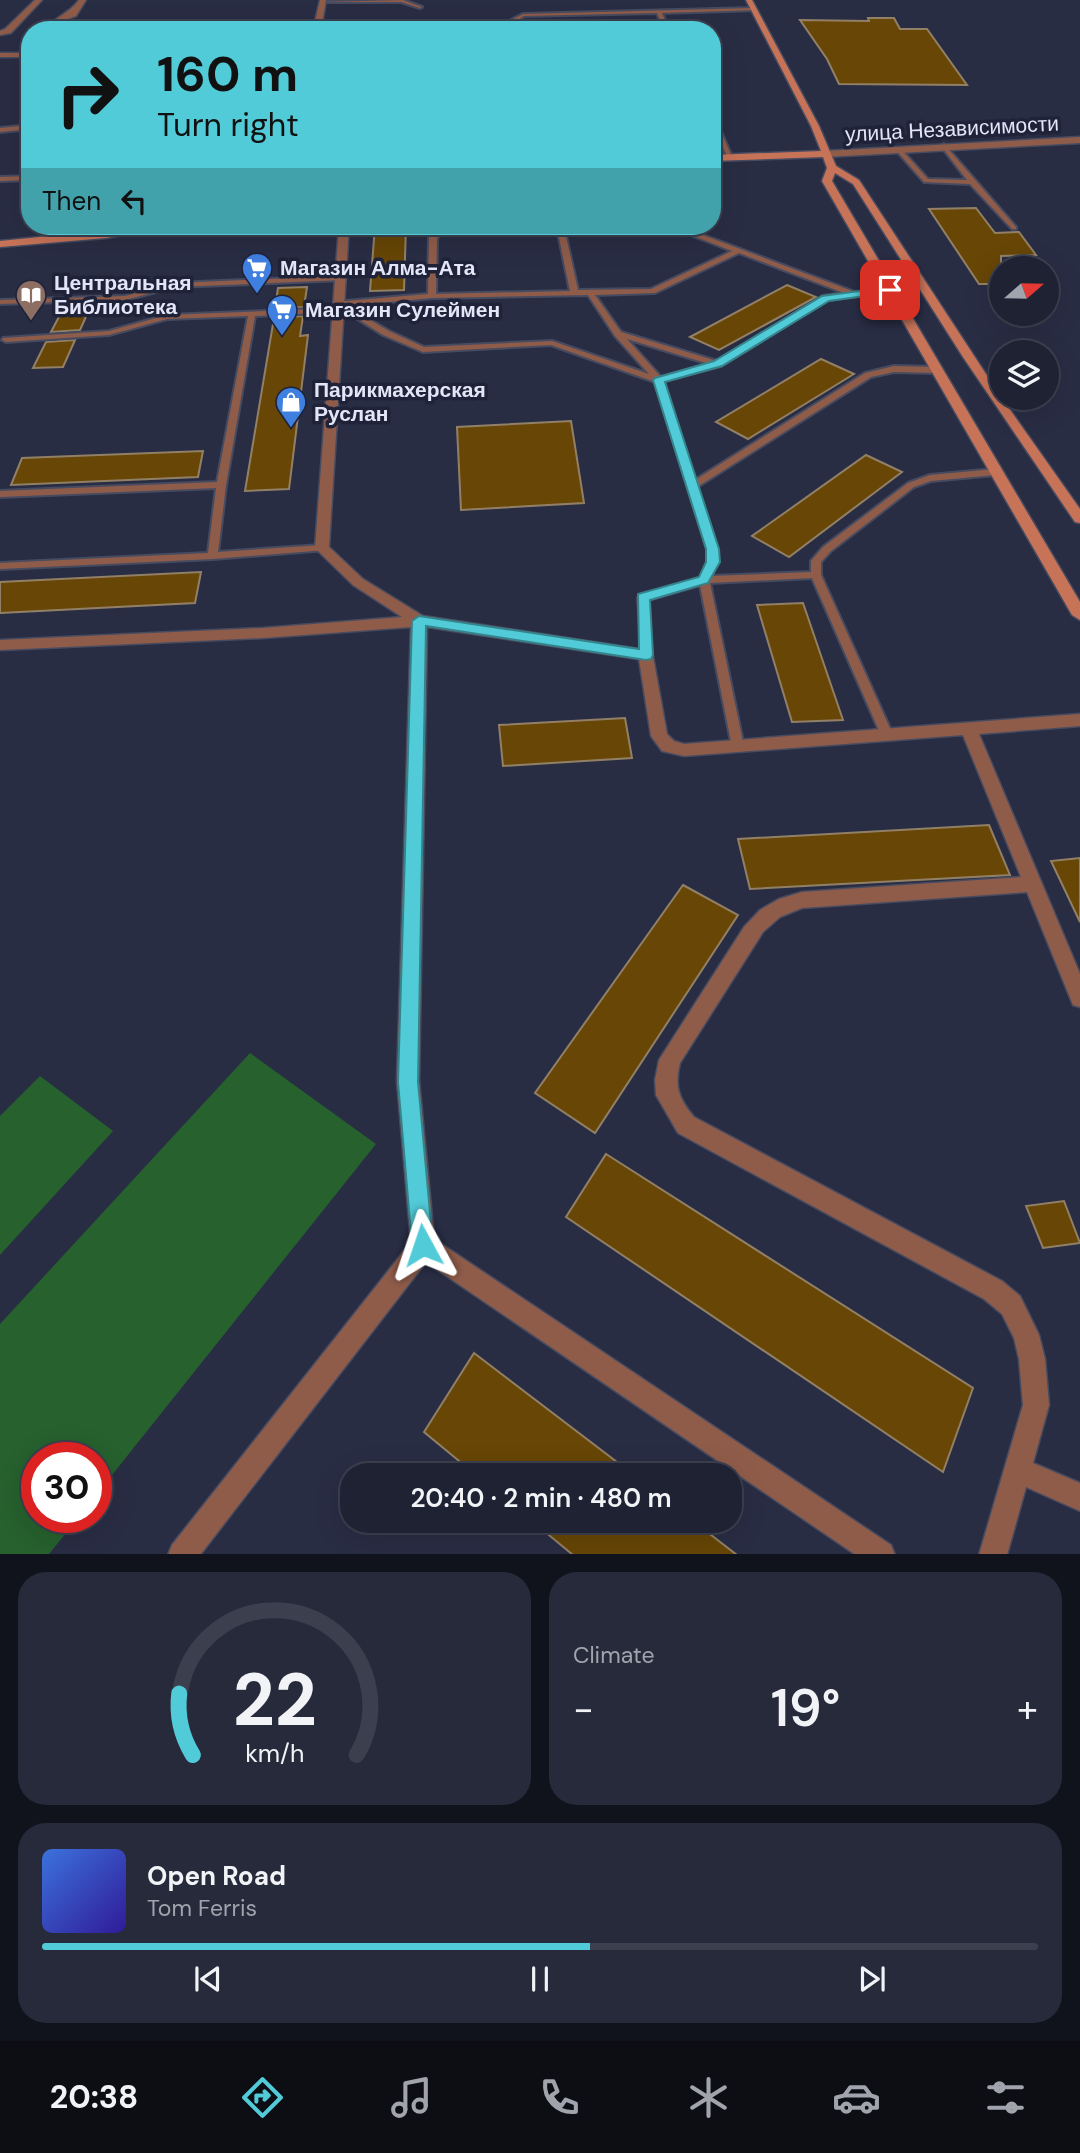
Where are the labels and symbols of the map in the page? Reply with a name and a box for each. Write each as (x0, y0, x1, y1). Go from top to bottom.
street label: улица Независимости (844, 109, 1060, 149)
supermarket icon: Магазин Алма-Ата (240, 251, 274, 295)
place label: Магазин Алма-Ата (280, 254, 476, 282)
north arrow (989, 256, 1059, 326)
pin (860, 260, 920, 320)
place label: Центральная Библиотека (54, 269, 192, 321)
library icon: Центральная Библиотека (14, 278, 48, 322)
supermarket icon: Магазин Сулеймен (265, 293, 299, 337)
place label: Магазин Сулеймен (305, 296, 500, 324)
place label: Парикмахерская Руслан (314, 376, 486, 428)
shop icon: Парикмахерская Руслан (274, 385, 308, 429)
position arrow (386, 1208, 460, 1282)
speed limit sign: 30 (21, 1442, 112, 1533)

